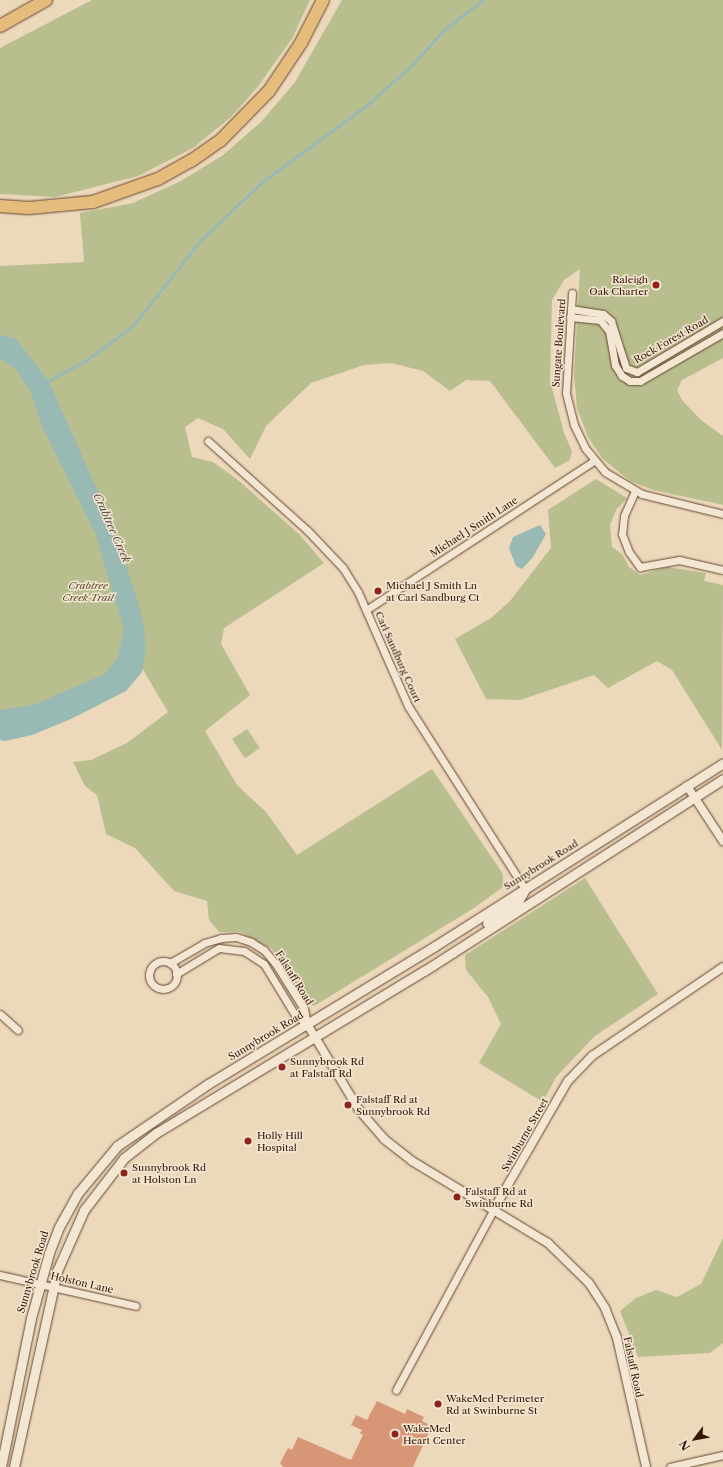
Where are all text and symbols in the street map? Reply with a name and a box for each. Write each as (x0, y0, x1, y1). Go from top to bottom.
place label: Raleigh Oak Charter (589, 273, 648, 296)
marker: Raleigh Oak Charter (651, 280, 661, 290)
street label: Sungate Boulevard (550, 298, 568, 388)
street label: Rock Forest Road (632, 314, 710, 366)
water label: Crabtree Creek (91, 491, 133, 565)
street label: Michael J Smith Lane (428, 494, 520, 560)
park label: Crabtree Creek Trail (62, 579, 114, 602)
place label: Michael J Smith Ln at Carl Sandburg Ct (386, 579, 479, 602)
marker: Michael J Smith Ln at Carl Sandburg Ct (373, 586, 383, 596)
street label: Carl Sandburg Court (372, 610, 424, 704)
street label: Sunnybrook Road (502, 837, 580, 893)
street label: Falstaff Road (273, 949, 315, 1007)
street label: Sunnybrook Road (226, 1009, 306, 1063)
place label: Sunnybrook Rd at Falstaff Rd (290, 1055, 364, 1078)
marker: Sunnybrook Rd at Falstaff Rd (277, 1062, 287, 1072)
place label: Falstaff Rd at Sunnybrook Rd (356, 1093, 430, 1116)
street label: Swinburne Street (499, 1096, 551, 1174)
marker: Falstaff Rd at Sunnybrook Rd (343, 1100, 353, 1110)
place label: Holly Hill Hospital (257, 1129, 303, 1152)
marker: Holly Hill Hospital (242, 1135, 254, 1147)
place label: Sunnybrook Rd at Holston Ln (132, 1161, 206, 1184)
marker: Sunnybrook Rd at Holston Ln (119, 1168, 129, 1178)
place label: Falstaff Rd at Swinburne Rd (465, 1185, 533, 1208)
marker: Falstaff Rd at Swinburne Rd (452, 1192, 462, 1202)
street label: Sunnybrook Road (15, 1229, 51, 1315)
street label: Holston Lane (49, 1270, 115, 1296)
street label: Falstaff Road (621, 1336, 645, 1398)
place label: WakeMed Perimeter Rd at Swinburne St (446, 1392, 544, 1416)
marker: WakeMed Perimeter Rd at Swinburne St (433, 1399, 443, 1409)
north arrow (675, 1419, 715, 1459)
place label: WakeMed Heart Center (403, 1422, 466, 1446)
marker: WakeMed Heart Center (390, 1429, 400, 1439)
text: N (676, 1438, 693, 1453)

